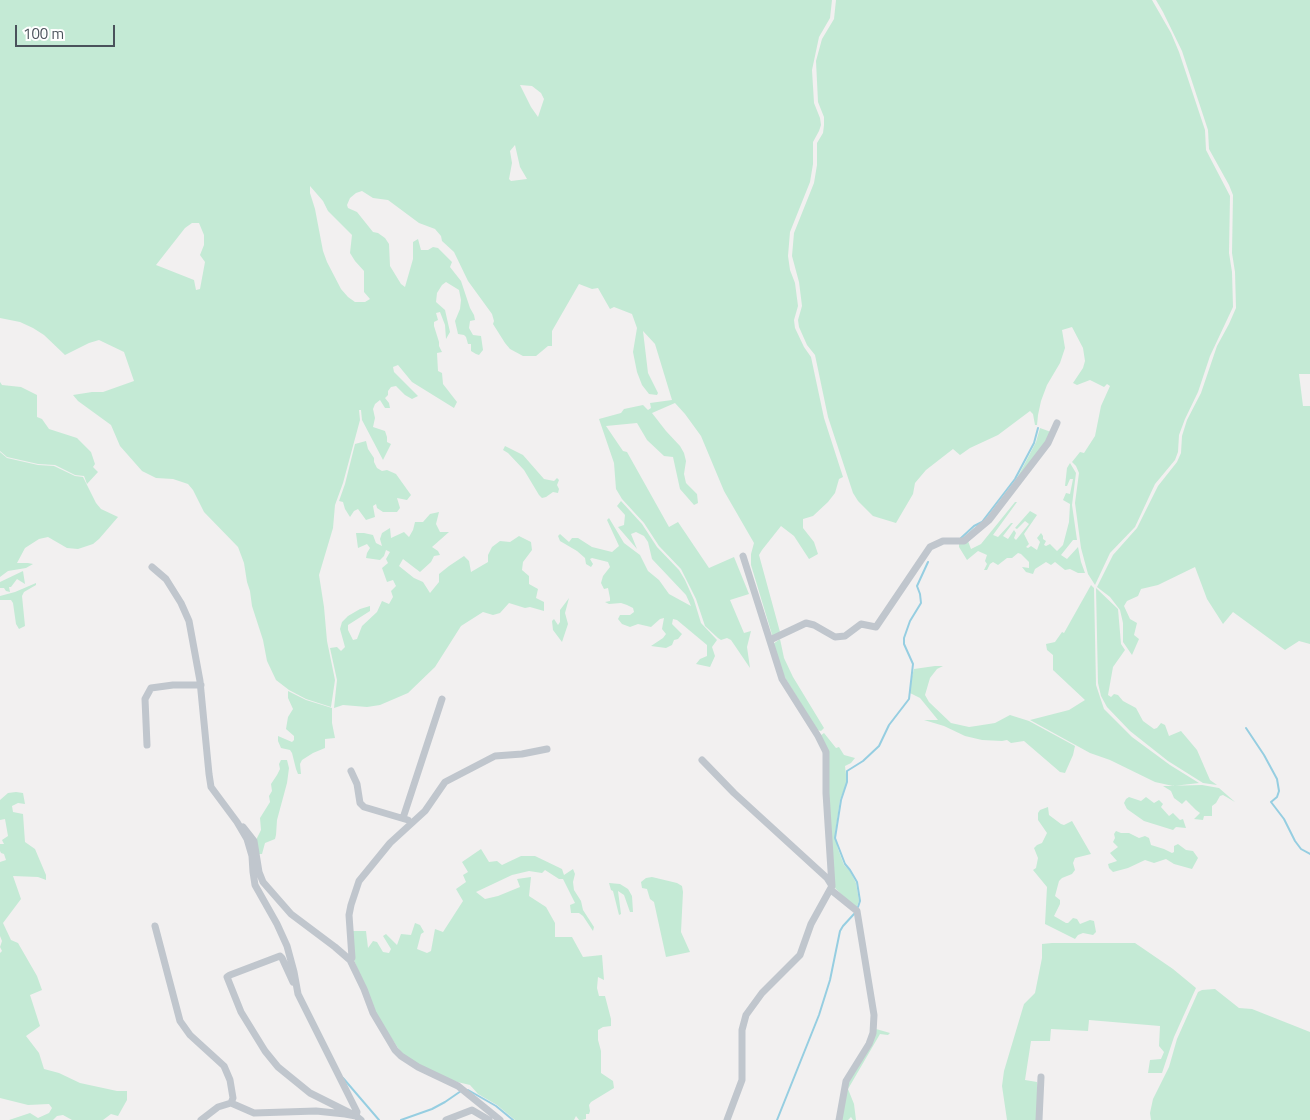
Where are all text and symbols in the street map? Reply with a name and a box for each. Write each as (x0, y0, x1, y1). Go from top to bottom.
scale bar (18, 15, 118, 47)
text: 100 m (23, 22, 64, 45)

